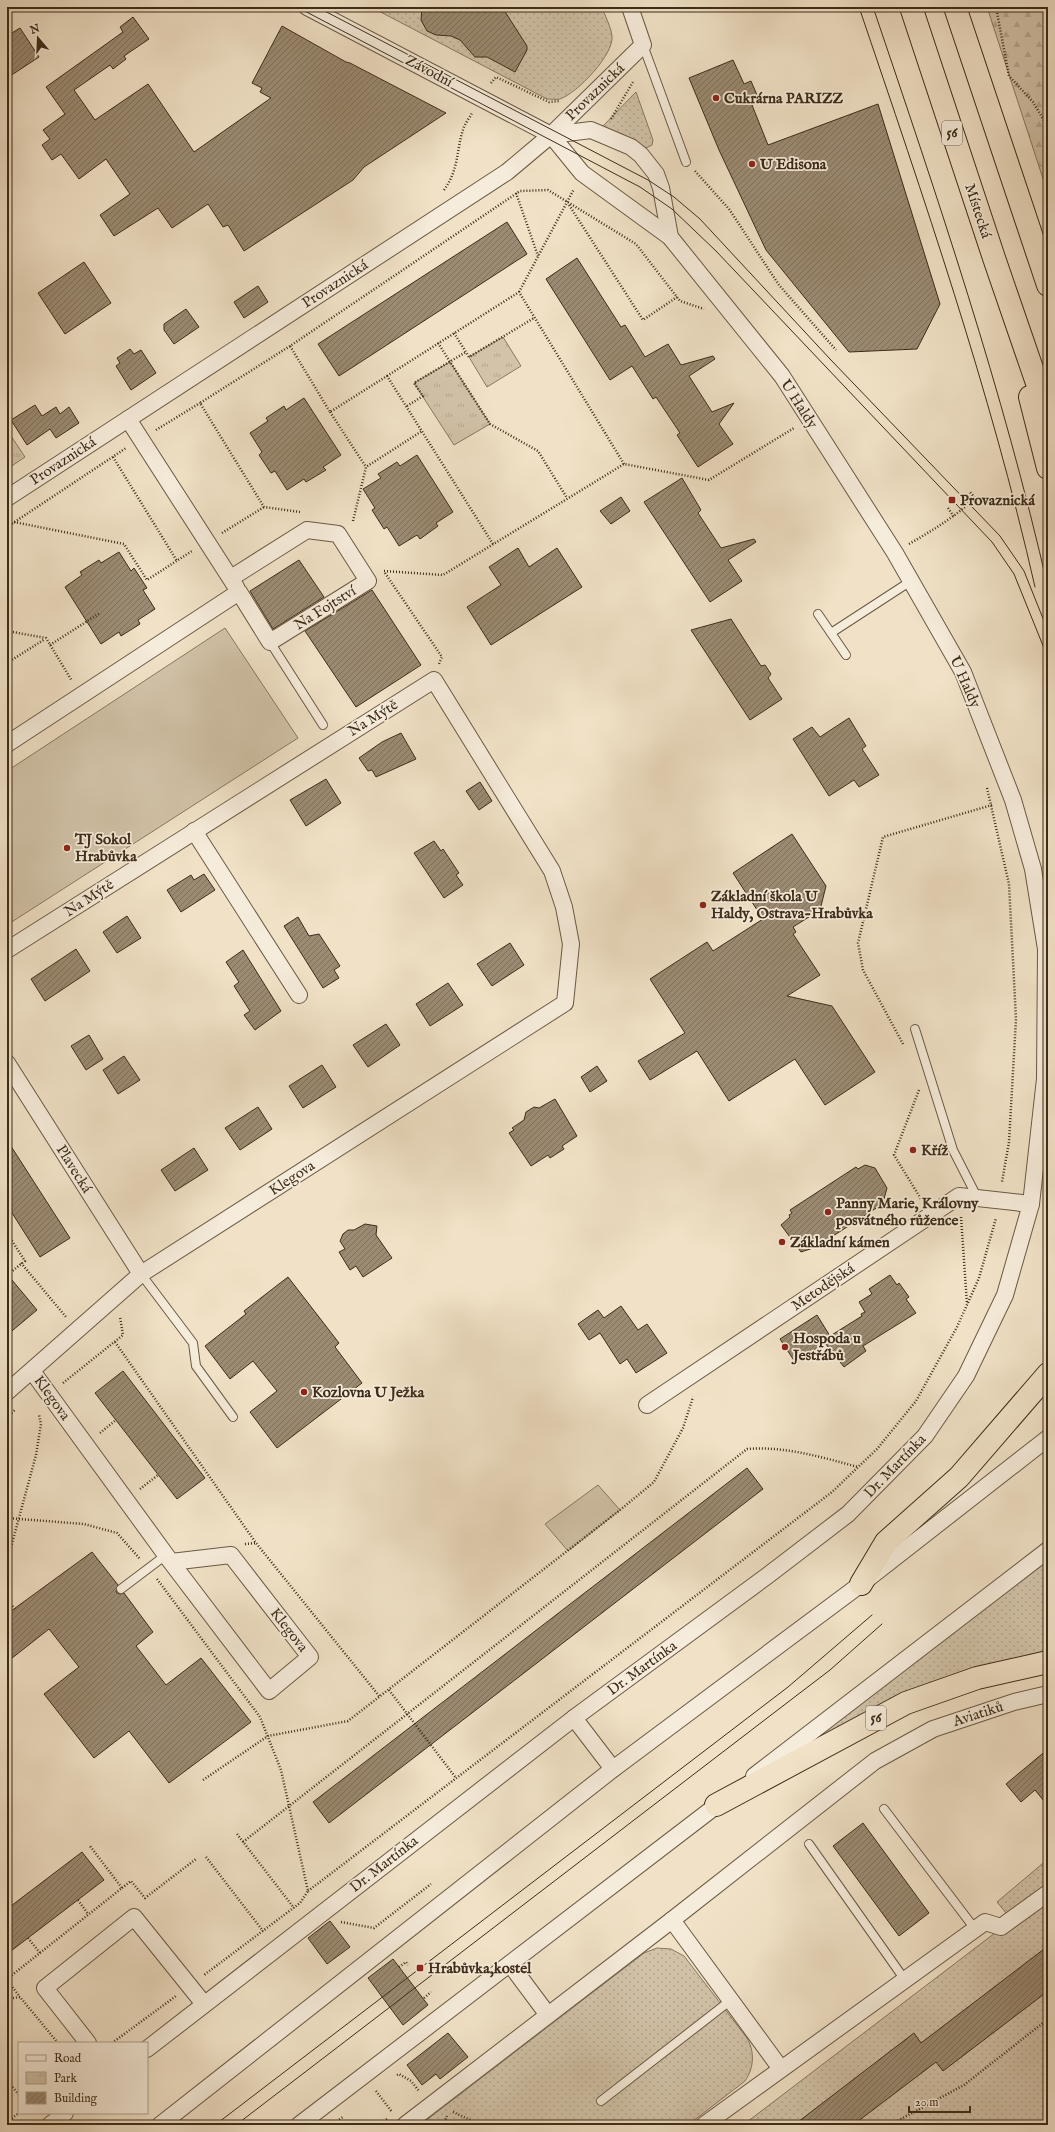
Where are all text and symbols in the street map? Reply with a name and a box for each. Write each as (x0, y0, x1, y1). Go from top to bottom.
north arrow (18, 18, 58, 58)
text: N (27, 21, 42, 38)
street label: Závodní (402, 51, 457, 92)
street label: Provaznická (561, 59, 629, 125)
place label: Cukrárna PARIZZ (724, 89, 844, 108)
marker: Cukrárna PARIZZ (711, 93, 721, 103)
road number: 56 (942, 121, 962, 145)
place label: U Edisona (759, 155, 827, 174)
marker: U Edisona (747, 159, 757, 169)
street label: Místecká (960, 181, 996, 241)
street label: Provaznická (298, 255, 372, 312)
street label: U Haldy (776, 376, 822, 433)
street label: Provaznická (26, 432, 100, 489)
place label: Provaznická (960, 491, 1036, 510)
marker: Provaznická (947, 495, 957, 505)
street label: Na Fojtství (290, 581, 360, 634)
street label: U Haldy (945, 653, 985, 711)
street label: Na Mýtě (344, 695, 402, 741)
place label: TJ Sokol Hrabůvka (74, 830, 137, 866)
marker: TJ Sokol Hrabůvka (62, 843, 72, 853)
street label: Na Mýtě (61, 875, 118, 921)
place label: Základní škola U Haldy, Ostrava-Hrabůvka (711, 887, 873, 923)
marker: Základní škola U Haldy, Ostrava-Hrabůvka (698, 900, 708, 910)
street label: Plavecká (52, 1141, 97, 1197)
place label: Kříž (921, 1141, 948, 1160)
marker: Kříž (908, 1145, 918, 1155)
street label: Klegova (265, 1156, 319, 1200)
place label: Panny Marie, Královny posvátného růžence (835, 1194, 979, 1230)
marker: Panny Marie, Královny posvátného růžence (823, 1207, 833, 1217)
place label: Základní kámen (790, 1233, 890, 1252)
marker: Základní kámen (777, 1237, 787, 1247)
street label: Metodějská (788, 1259, 859, 1315)
place label: Hospoda u Jestřábů (791, 1329, 861, 1365)
marker: Hospoda u Jestřábů (780, 1342, 790, 1352)
street label: Klegova (29, 1372, 75, 1425)
place label: Kozlovna U Ježka (312, 1383, 425, 1402)
marker: Kozlovna U Ježka (299, 1387, 309, 1397)
street label: Dr. Martínka (860, 1430, 931, 1502)
street label: Klegova (266, 1604, 312, 1656)
street label: Dr. Martínka (603, 1636, 681, 1700)
street label: Aviatiků (949, 1697, 1006, 1731)
road number: 56 (866, 1706, 886, 1730)
street label: Dr. Martínka (346, 1831, 422, 1897)
place label: Hrabůvka,kostel (428, 1959, 532, 1978)
marker: Hrabůvka,kostel (415, 1963, 425, 1973)
legend (18, 2042, 148, 2114)
text: Road (54, 2051, 82, 2066)
text: Park (54, 2071, 77, 2086)
scale bar (909, 2088, 970, 2114)
text: Building (54, 2091, 98, 2106)
text: 20 m (915, 2095, 938, 2110)

